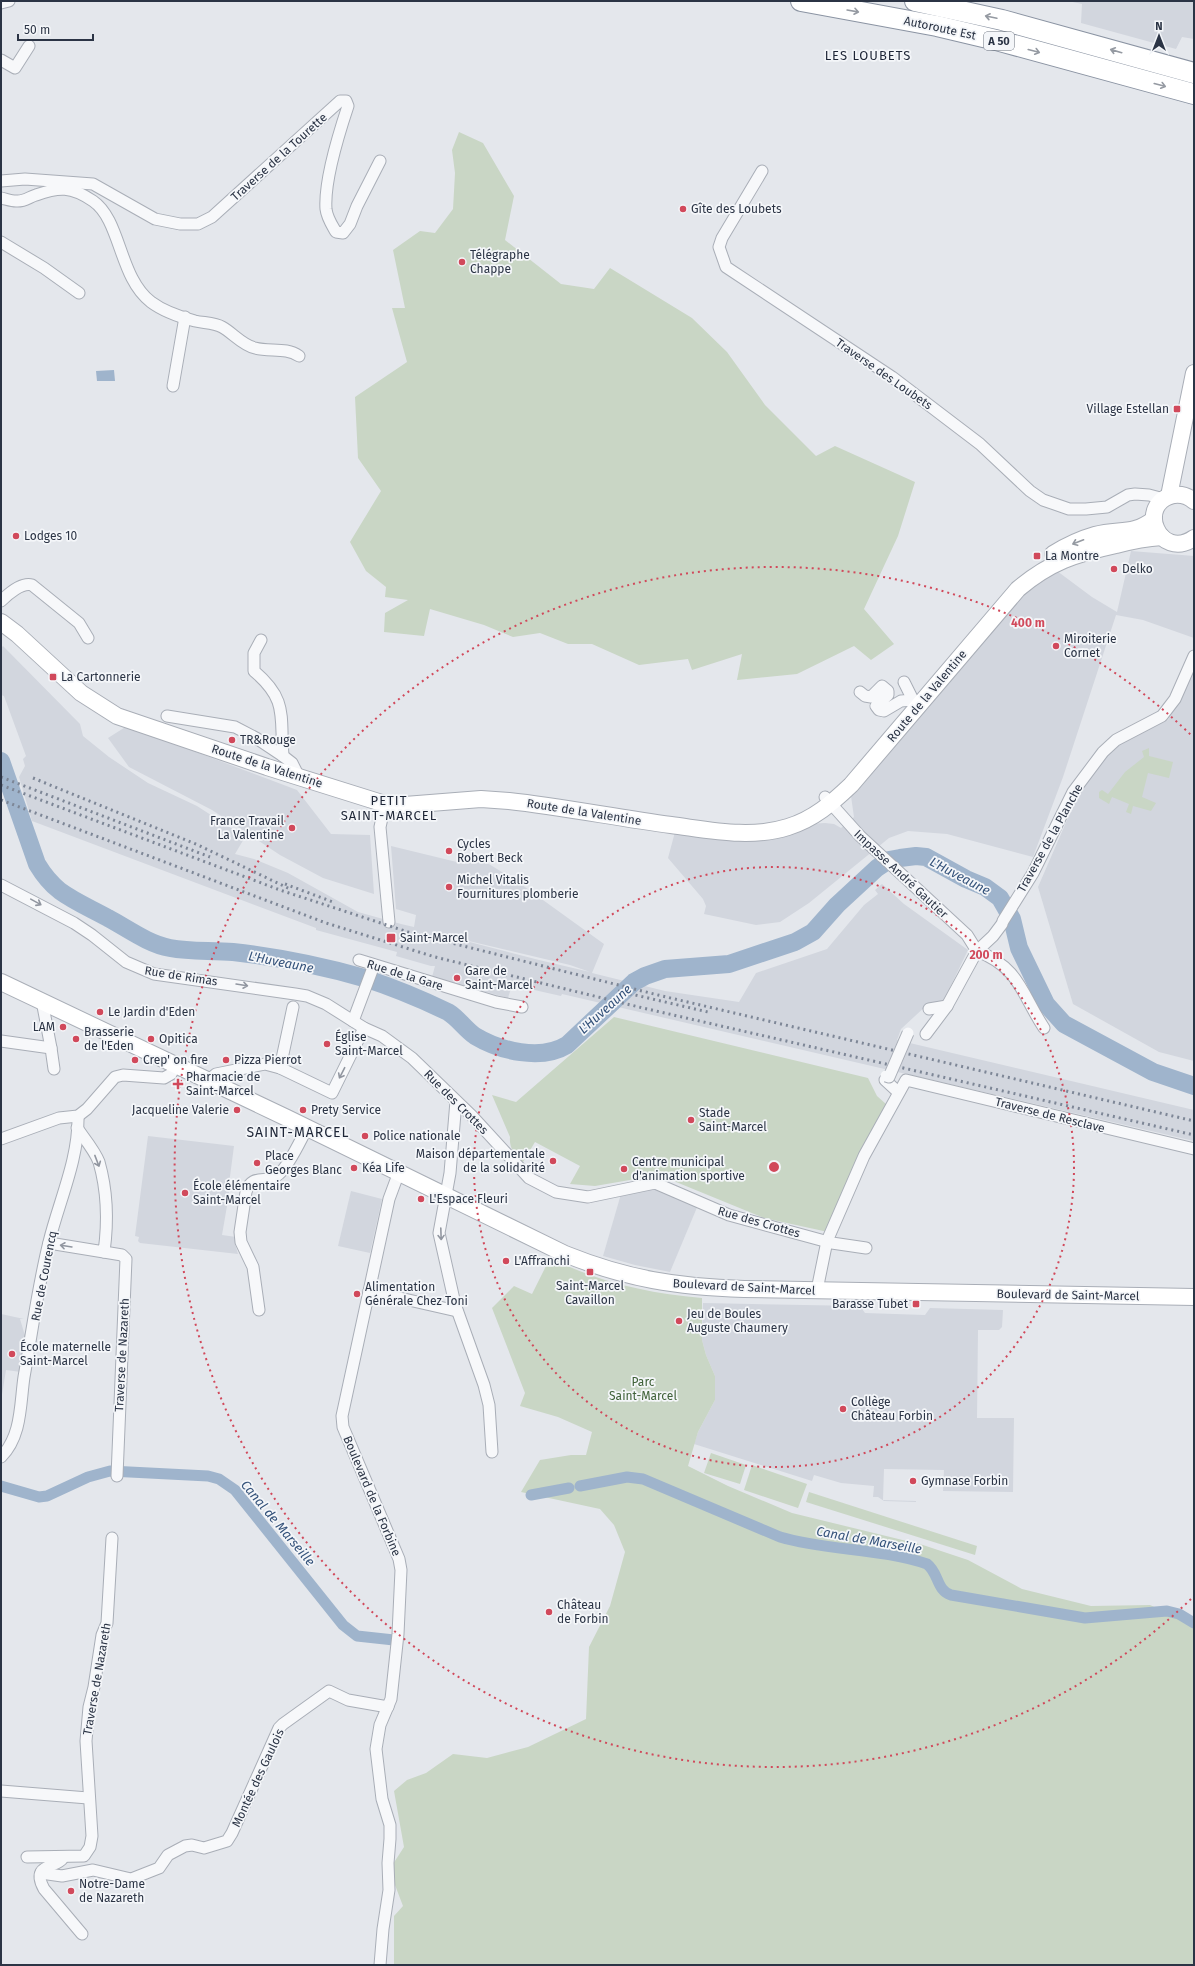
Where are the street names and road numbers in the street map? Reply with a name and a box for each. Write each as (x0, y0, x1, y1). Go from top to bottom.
street label: Autoroute Est (903, 14, 978, 43)
road number: A 50 (984, 32, 1014, 50)
street label: Traverse de la Tourette (228, 110, 330, 204)
street label: Traverse des Loubets (833, 335, 935, 413)
street label: Route de la Valentine (884, 647, 970, 745)
street label: Route de la Valentine (210, 741, 324, 791)
street label: Traverse de la Planche (1014, 781, 1086, 895)
street label: Route de la Valentine (526, 796, 642, 828)
street label: Impasse André Gautier (851, 827, 951, 921)
street label: Rue de la Gare (365, 957, 445, 993)
street label: Rue de Rimas (143, 963, 219, 989)
street label: Rue des Crottes (421, 1067, 491, 1137)
street label: Traverse de Resclave (994, 1095, 1106, 1135)
street label: Rue des Crottes (716, 1204, 802, 1241)
street label: Rue de Courencq (28, 1230, 60, 1322)
street label: Boulevard de Saint-Marcel (672, 1276, 816, 1298)
street label: Boulevard de Saint-Marcel (996, 1287, 1140, 1303)
street label: Traverse de Nazareth (112, 1298, 132, 1412)
street label: Boulevard de la Forbine (340, 1434, 404, 1558)
street label: Traverse de Nazareth (80, 1622, 114, 1736)
street label: Montée des Gaulois (229, 1726, 287, 1829)

